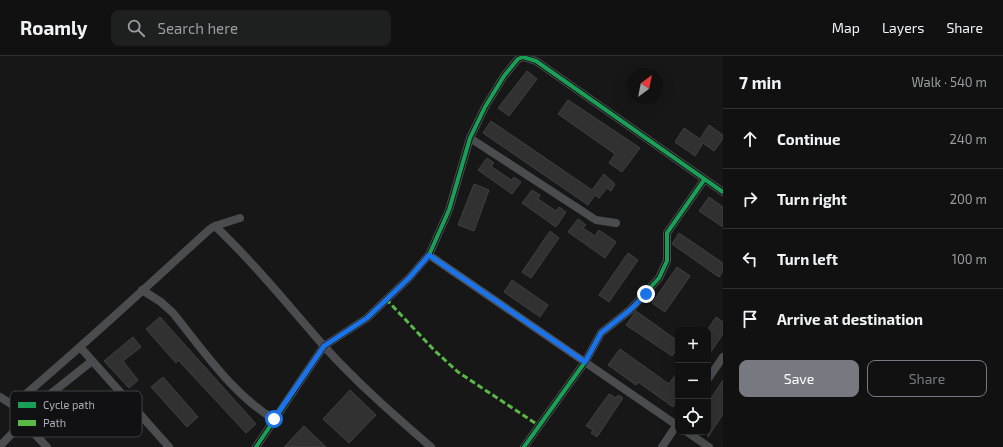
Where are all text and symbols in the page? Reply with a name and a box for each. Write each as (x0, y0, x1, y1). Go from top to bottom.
search box (111, 10, 391, 46)
text: Roamly (20, 16, 87, 39)
icon: search (125, 17, 147, 39)
text: Search here (157, 19, 238, 37)
text: Map (832, 19, 860, 36)
text: Layers (882, 19, 924, 36)
text: Share (946, 19, 983, 36)
north arrow (627, 68, 663, 104)
text: 7 min (739, 72, 782, 92)
text: Walk · 540 m (911, 74, 987, 90)
icon: ahead (739, 128, 761, 150)
text: Continue (777, 130, 840, 148)
text: 240 m (950, 131, 987, 147)
icon: right (739, 188, 761, 210)
text: Turn right (777, 190, 847, 208)
text: 200 m (950, 191, 987, 207)
icon: left (739, 248, 761, 270)
text: Turn left (777, 250, 838, 268)
text: 100 m (952, 251, 987, 267)
route end (637, 285, 655, 303)
icon: arrive (739, 308, 761, 330)
text: Arrive at destination (777, 310, 923, 328)
map controls (675, 327, 711, 435)
button: + (675, 327, 711, 363)
button: Save (739, 360, 859, 397)
button: Share (867, 360, 987, 397)
button: − (675, 363, 711, 399)
legend (10, 391, 142, 437)
text: Cycle path (43, 398, 95, 411)
button: locate (675, 399, 711, 435)
route start (265, 410, 283, 428)
text: Path (43, 416, 66, 429)

